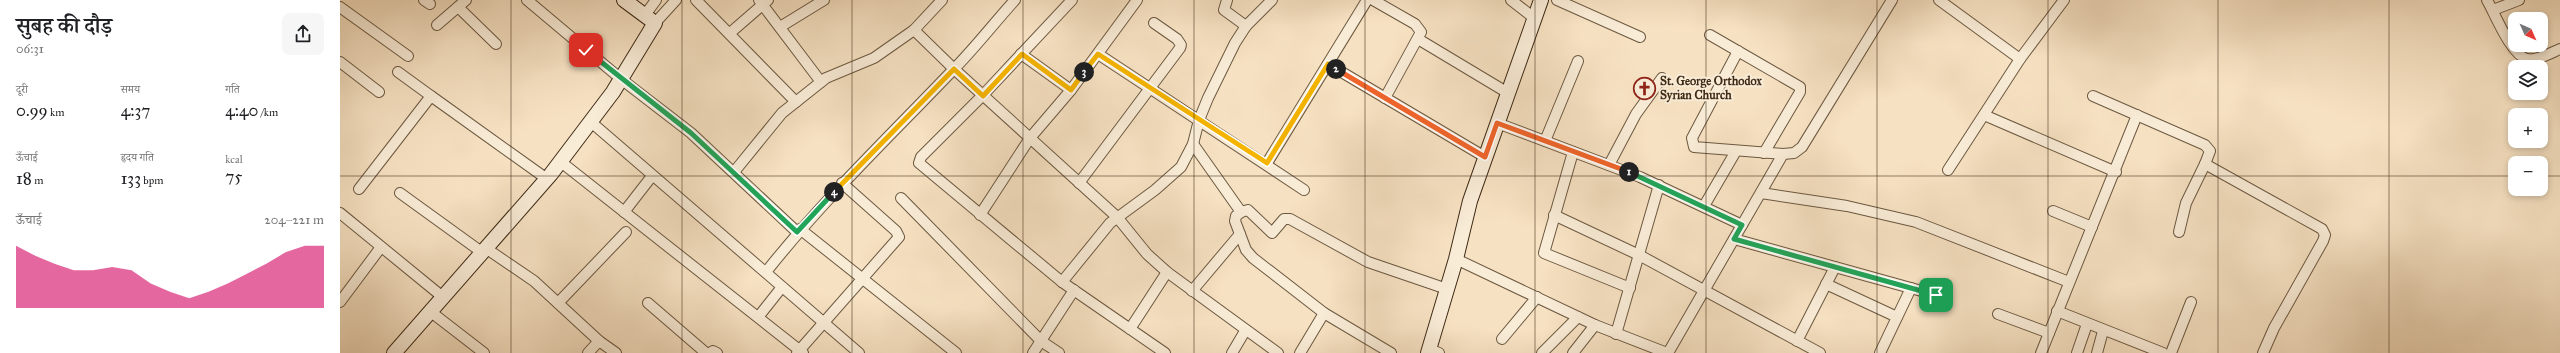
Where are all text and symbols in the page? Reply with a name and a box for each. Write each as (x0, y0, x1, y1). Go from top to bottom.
text: सुबह की दौड़ (16, 12, 112, 39)
north arrow (2508, 12, 2548, 52)
map controls (2508, 12, 2548, 196)
button: share (282, 13, 324, 55)
pin (569, 33, 603, 67)
icon: check (575, 39, 597, 61)
text: 06:31 (16, 41, 44, 57)
pin: 2 (1326, 59, 1346, 79)
button: layers (2508, 60, 2548, 100)
pin: 3 (1074, 62, 1094, 82)
text: 2 (1333, 62, 1339, 75)
text: 3 (1082, 65, 1086, 78)
place label: St. George Orthodox Syrian Church (1660, 74, 1762, 103)
church icon: St. George Orthodox Syrian Church (1631, 75, 1657, 101)
text: दूरी (16, 83, 28, 96)
text: समय (121, 83, 140, 96)
text: गति (225, 83, 240, 96)
text: 0.99 (16, 100, 48, 121)
text: 4:37 (121, 100, 150, 121)
text: 4:40 (225, 100, 258, 121)
text: km (48, 106, 64, 119)
text: /km (258, 106, 278, 119)
button: + (2508, 108, 2548, 148)
text: ऊँचाई (16, 151, 38, 164)
text: हृदय गति (121, 151, 154, 164)
text: kcal (225, 153, 243, 166)
button: − (2508, 156, 2548, 196)
pin: 1 (1619, 162, 1639, 182)
text: 1 (1627, 165, 1631, 178)
text: 75 (225, 166, 242, 187)
text: 18 (16, 168, 32, 189)
text: 133 (121, 168, 141, 189)
text: m (32, 174, 43, 187)
text: bpm (141, 174, 163, 187)
pin: 4 (824, 182, 844, 202)
text: 4 (831, 185, 837, 198)
text: ऊँचाई (16, 212, 42, 228)
text: 204–221 m (264, 212, 324, 228)
pin (1919, 278, 1953, 312)
icon: arrive (1925, 284, 1947, 306)

